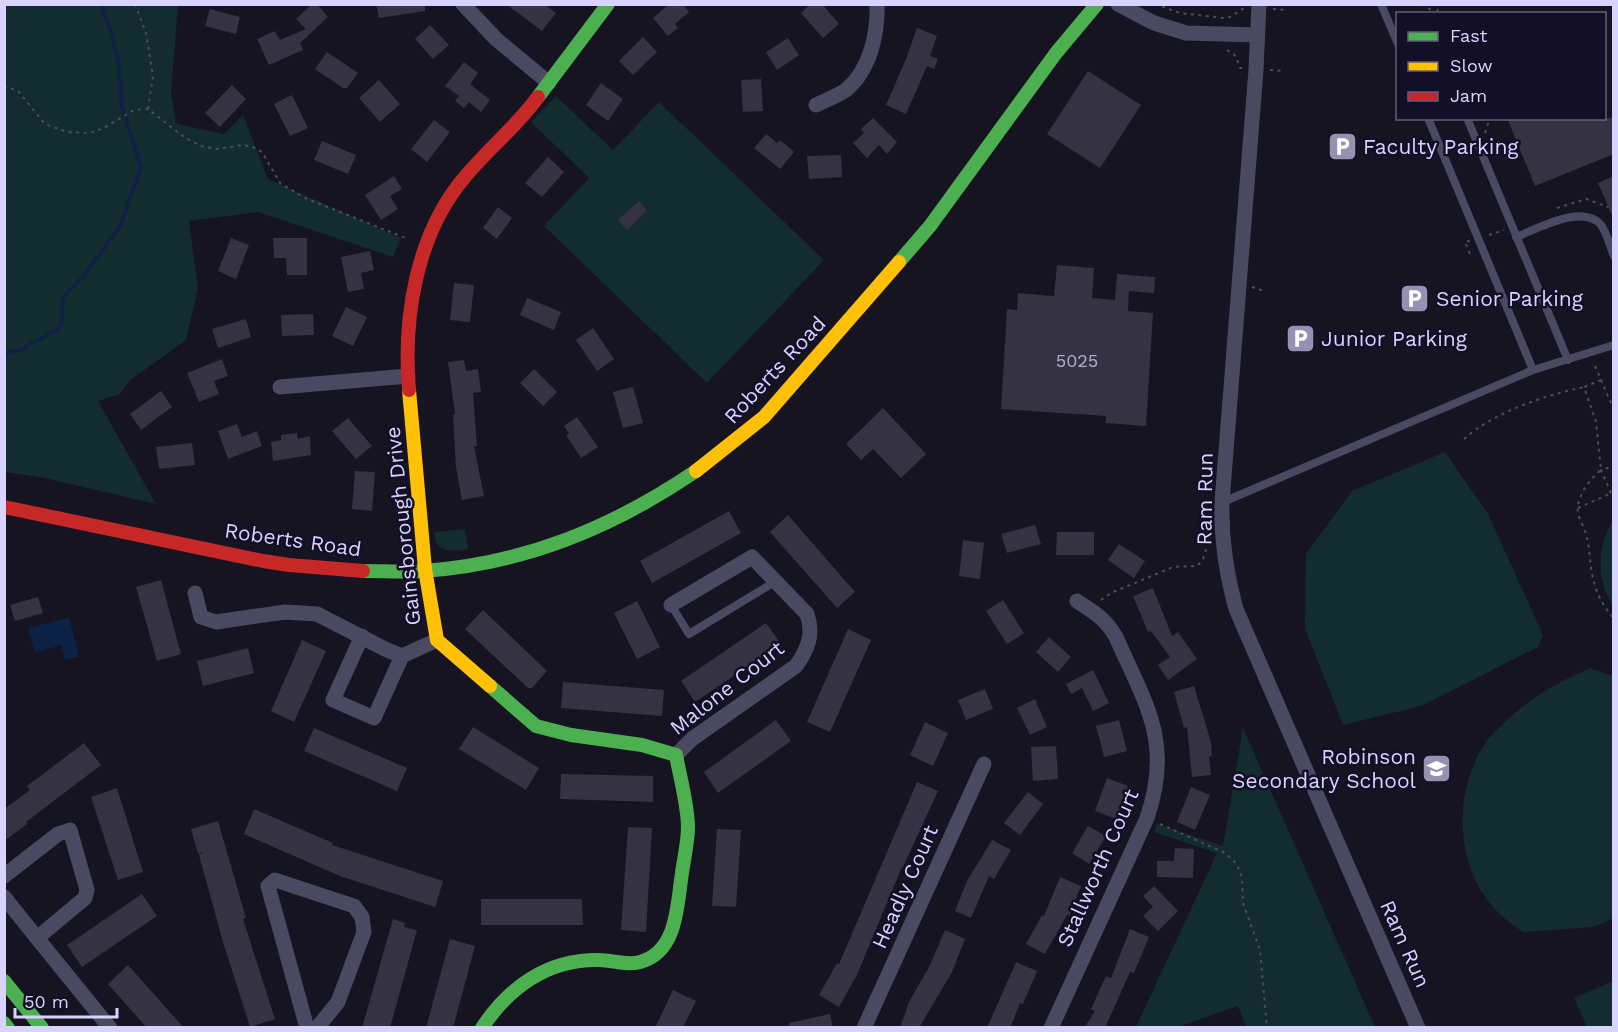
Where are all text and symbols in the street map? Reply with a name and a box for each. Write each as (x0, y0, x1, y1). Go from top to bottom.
legend (1396, 12, 1606, 120)
text: Fast (1450, 25, 1488, 46)
text: Slow (1450, 55, 1493, 76)
text: Jam (1450, 85, 1487, 106)
parking icon: Faculty Parking (1326, 131, 1358, 163)
place label: Faculty Parking (1363, 134, 1519, 159)
parking icon: Senior Parking (1399, 283, 1431, 315)
place label: Senior Parking (1436, 286, 1584, 311)
street label: Roberts Road (719, 311, 831, 429)
parking icon: Junior Parking (1284, 323, 1316, 355)
place label: Junior Parking (1321, 326, 1468, 351)
house number: 5025 (1056, 350, 1098, 371)
street label: Gainsborough Drive (380, 425, 425, 627)
street label: Ram Run (1191, 452, 1218, 546)
street label: Roberts Road (223, 518, 363, 561)
street label: Malone Court (665, 635, 789, 740)
place label: Robinson Secondary School (1232, 744, 1417, 793)
school or university icon: Robinson Secondary School (1421, 753, 1453, 785)
street label: Stallworth Court (1052, 785, 1144, 951)
street label: Headly Court (866, 821, 943, 952)
street label: Ram Run (1375, 896, 1436, 991)
scale bar (15, 981, 117, 1019)
text: 50 m (24, 991, 69, 1012)

